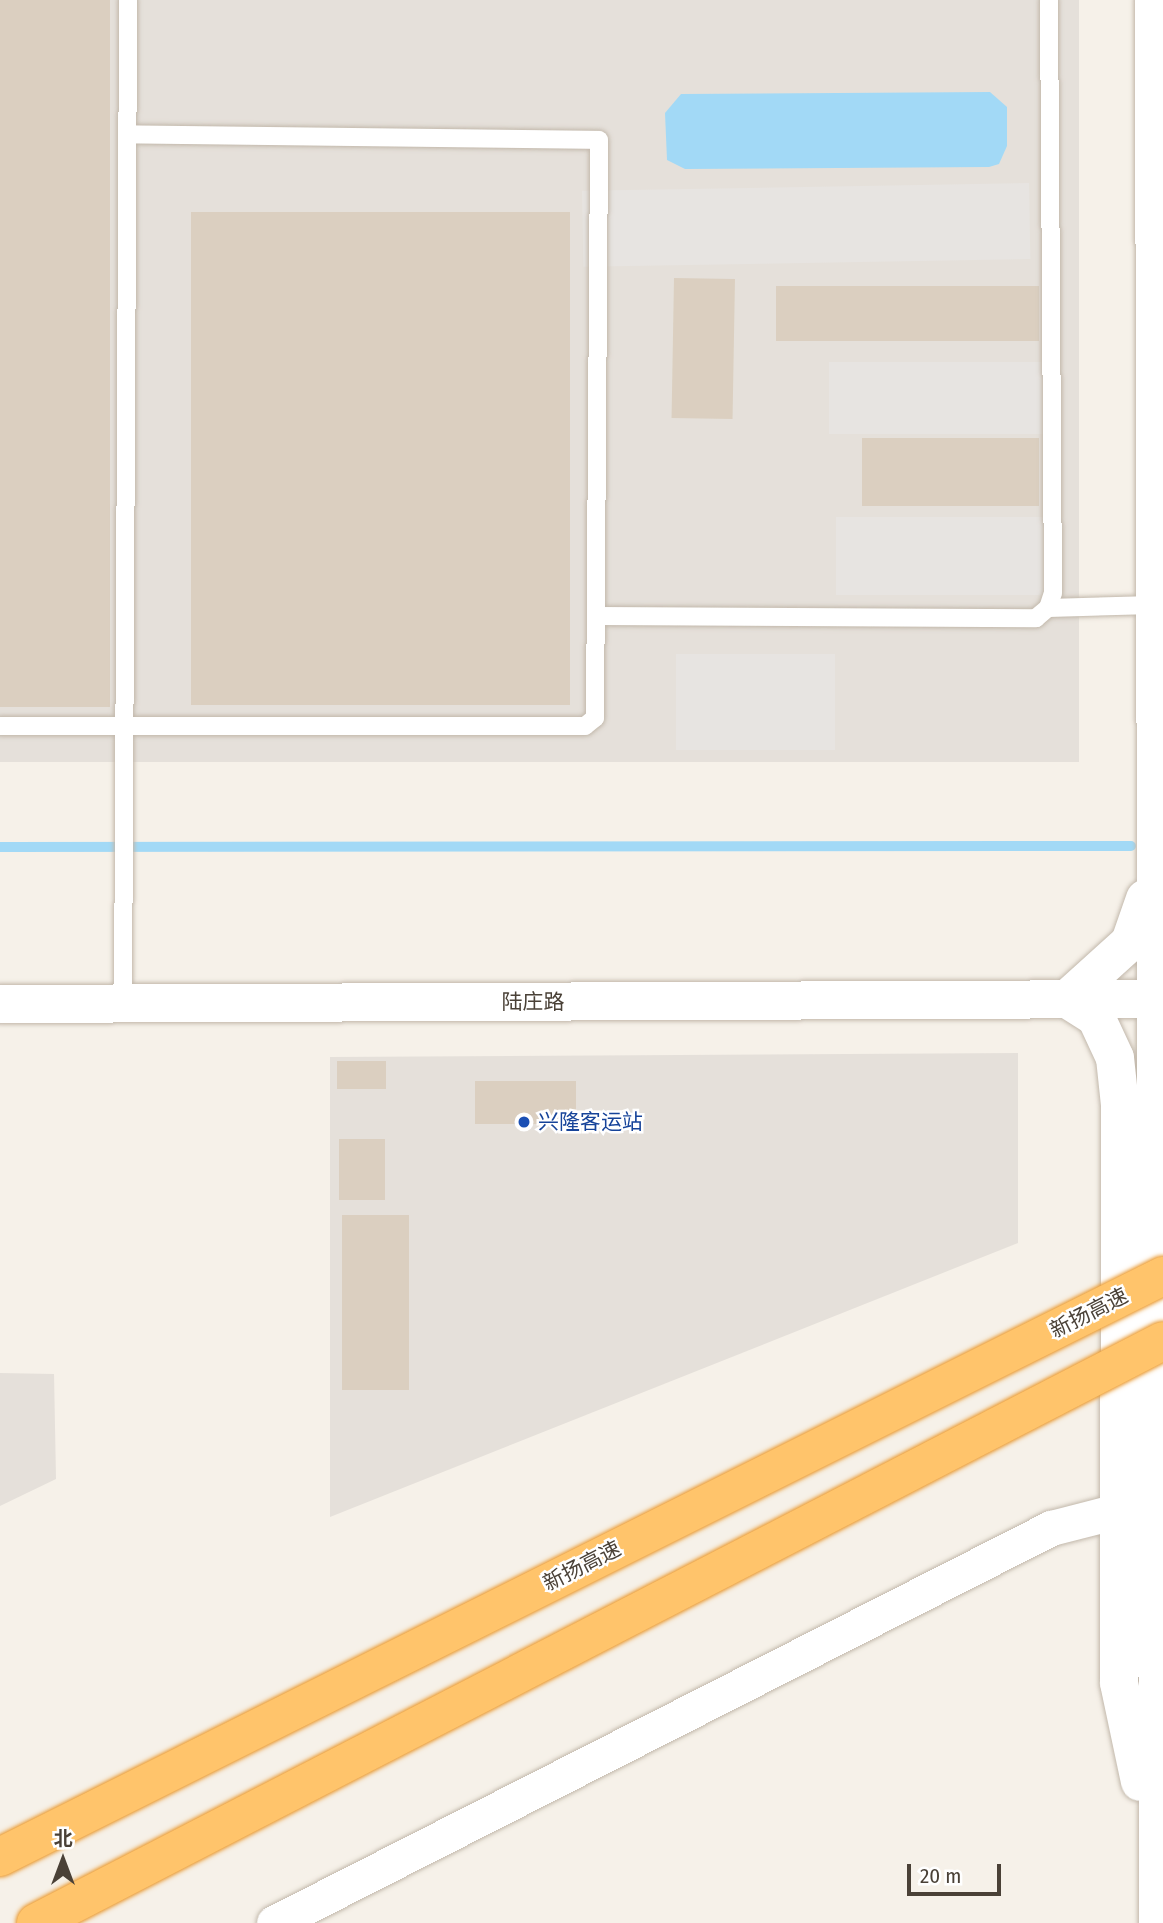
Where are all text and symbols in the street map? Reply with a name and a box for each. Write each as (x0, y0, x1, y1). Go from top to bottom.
street label: 陆庄路 (502, 989, 564, 1015)
place label: 兴隆客运站 (538, 1109, 643, 1135)
marker: 兴隆客运站 (516, 1114, 532, 1130)
street label: 新扬高速 (1046, 1283, 1132, 1343)
street label: 新扬高速 (539, 1536, 625, 1596)
north arrow (28, 1825, 98, 1895)
text: 北 (53, 1827, 73, 1850)
scale bar (911, 1850, 1006, 1894)
text: 20 m (920, 1863, 961, 1889)

